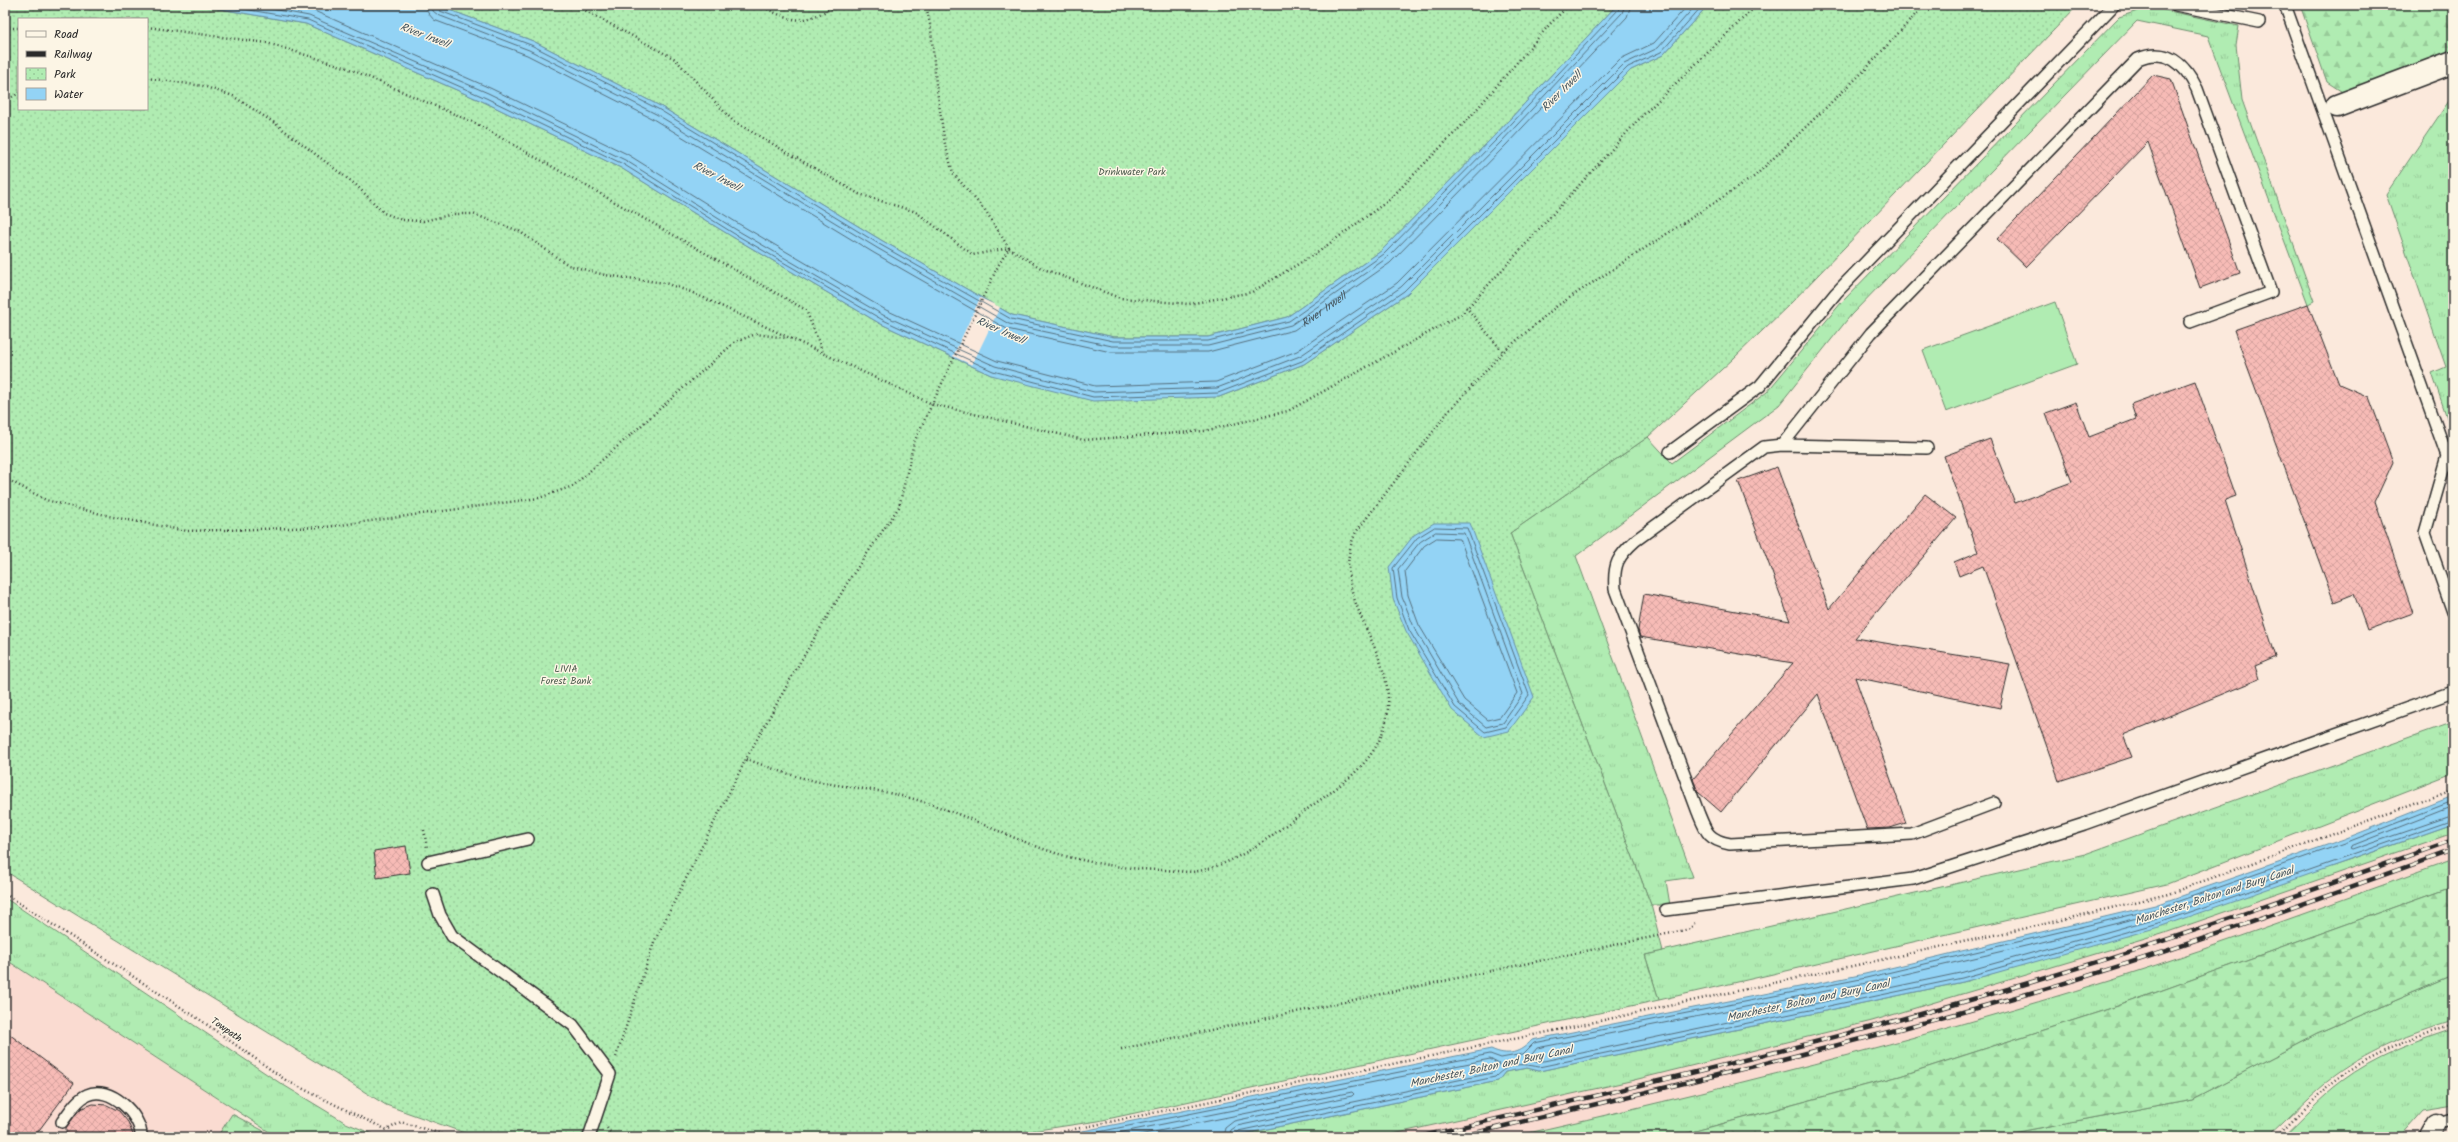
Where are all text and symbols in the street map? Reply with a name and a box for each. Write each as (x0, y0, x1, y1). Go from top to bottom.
legend (18, 18, 148, 110)
water label: River Irwell (397, 18, 454, 54)
text: Road (54, 25, 79, 44)
text: Railway (54, 45, 92, 64)
text: Park (54, 65, 76, 84)
water label: River Irwell (1537, 66, 1588, 116)
text: Water (54, 85, 84, 104)
water label: River Irwell (690, 157, 746, 198)
park label: Drinkwater Park (1098, 164, 1166, 180)
water label: River Irwell (1298, 287, 1352, 332)
water label: River Irwell (973, 312, 1030, 351)
park label: LIVIA Forest Bank (541, 661, 592, 689)
water label: Manchester, Bolton and Bury Canal (2133, 861, 2298, 930)
water label: Manchester, Bolton and Bury Canal (1725, 974, 1894, 1027)
street label: Towpath (207, 1013, 245, 1046)
water label: Manchester, Bolton and Bury Canal (1408, 1040, 1577, 1093)

